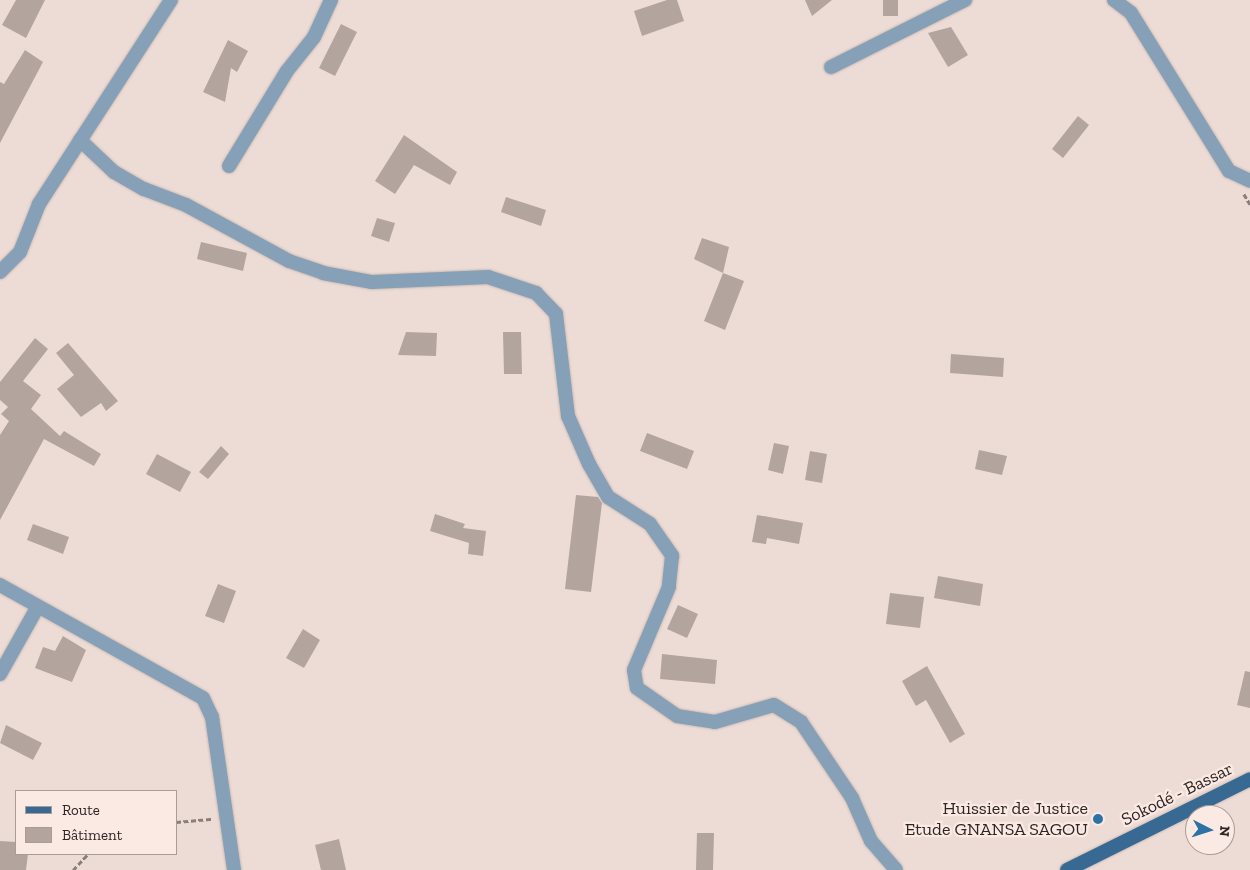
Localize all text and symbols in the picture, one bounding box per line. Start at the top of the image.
street label: Sokodé - Bassar [1118,758,1236,830]
legend [15,790,178,855]
place label: Huissier de Justice Etude GNANSA SAGOU [904,798,1088,841]
text: Route [62,801,100,819]
north arrow [1185,805,1235,855]
marker: Huissier de Justice Etude GNANSA SAGOU [1092,813,1104,825]
text: N [1216,825,1233,837]
text: Bâtiment [62,826,122,844]

